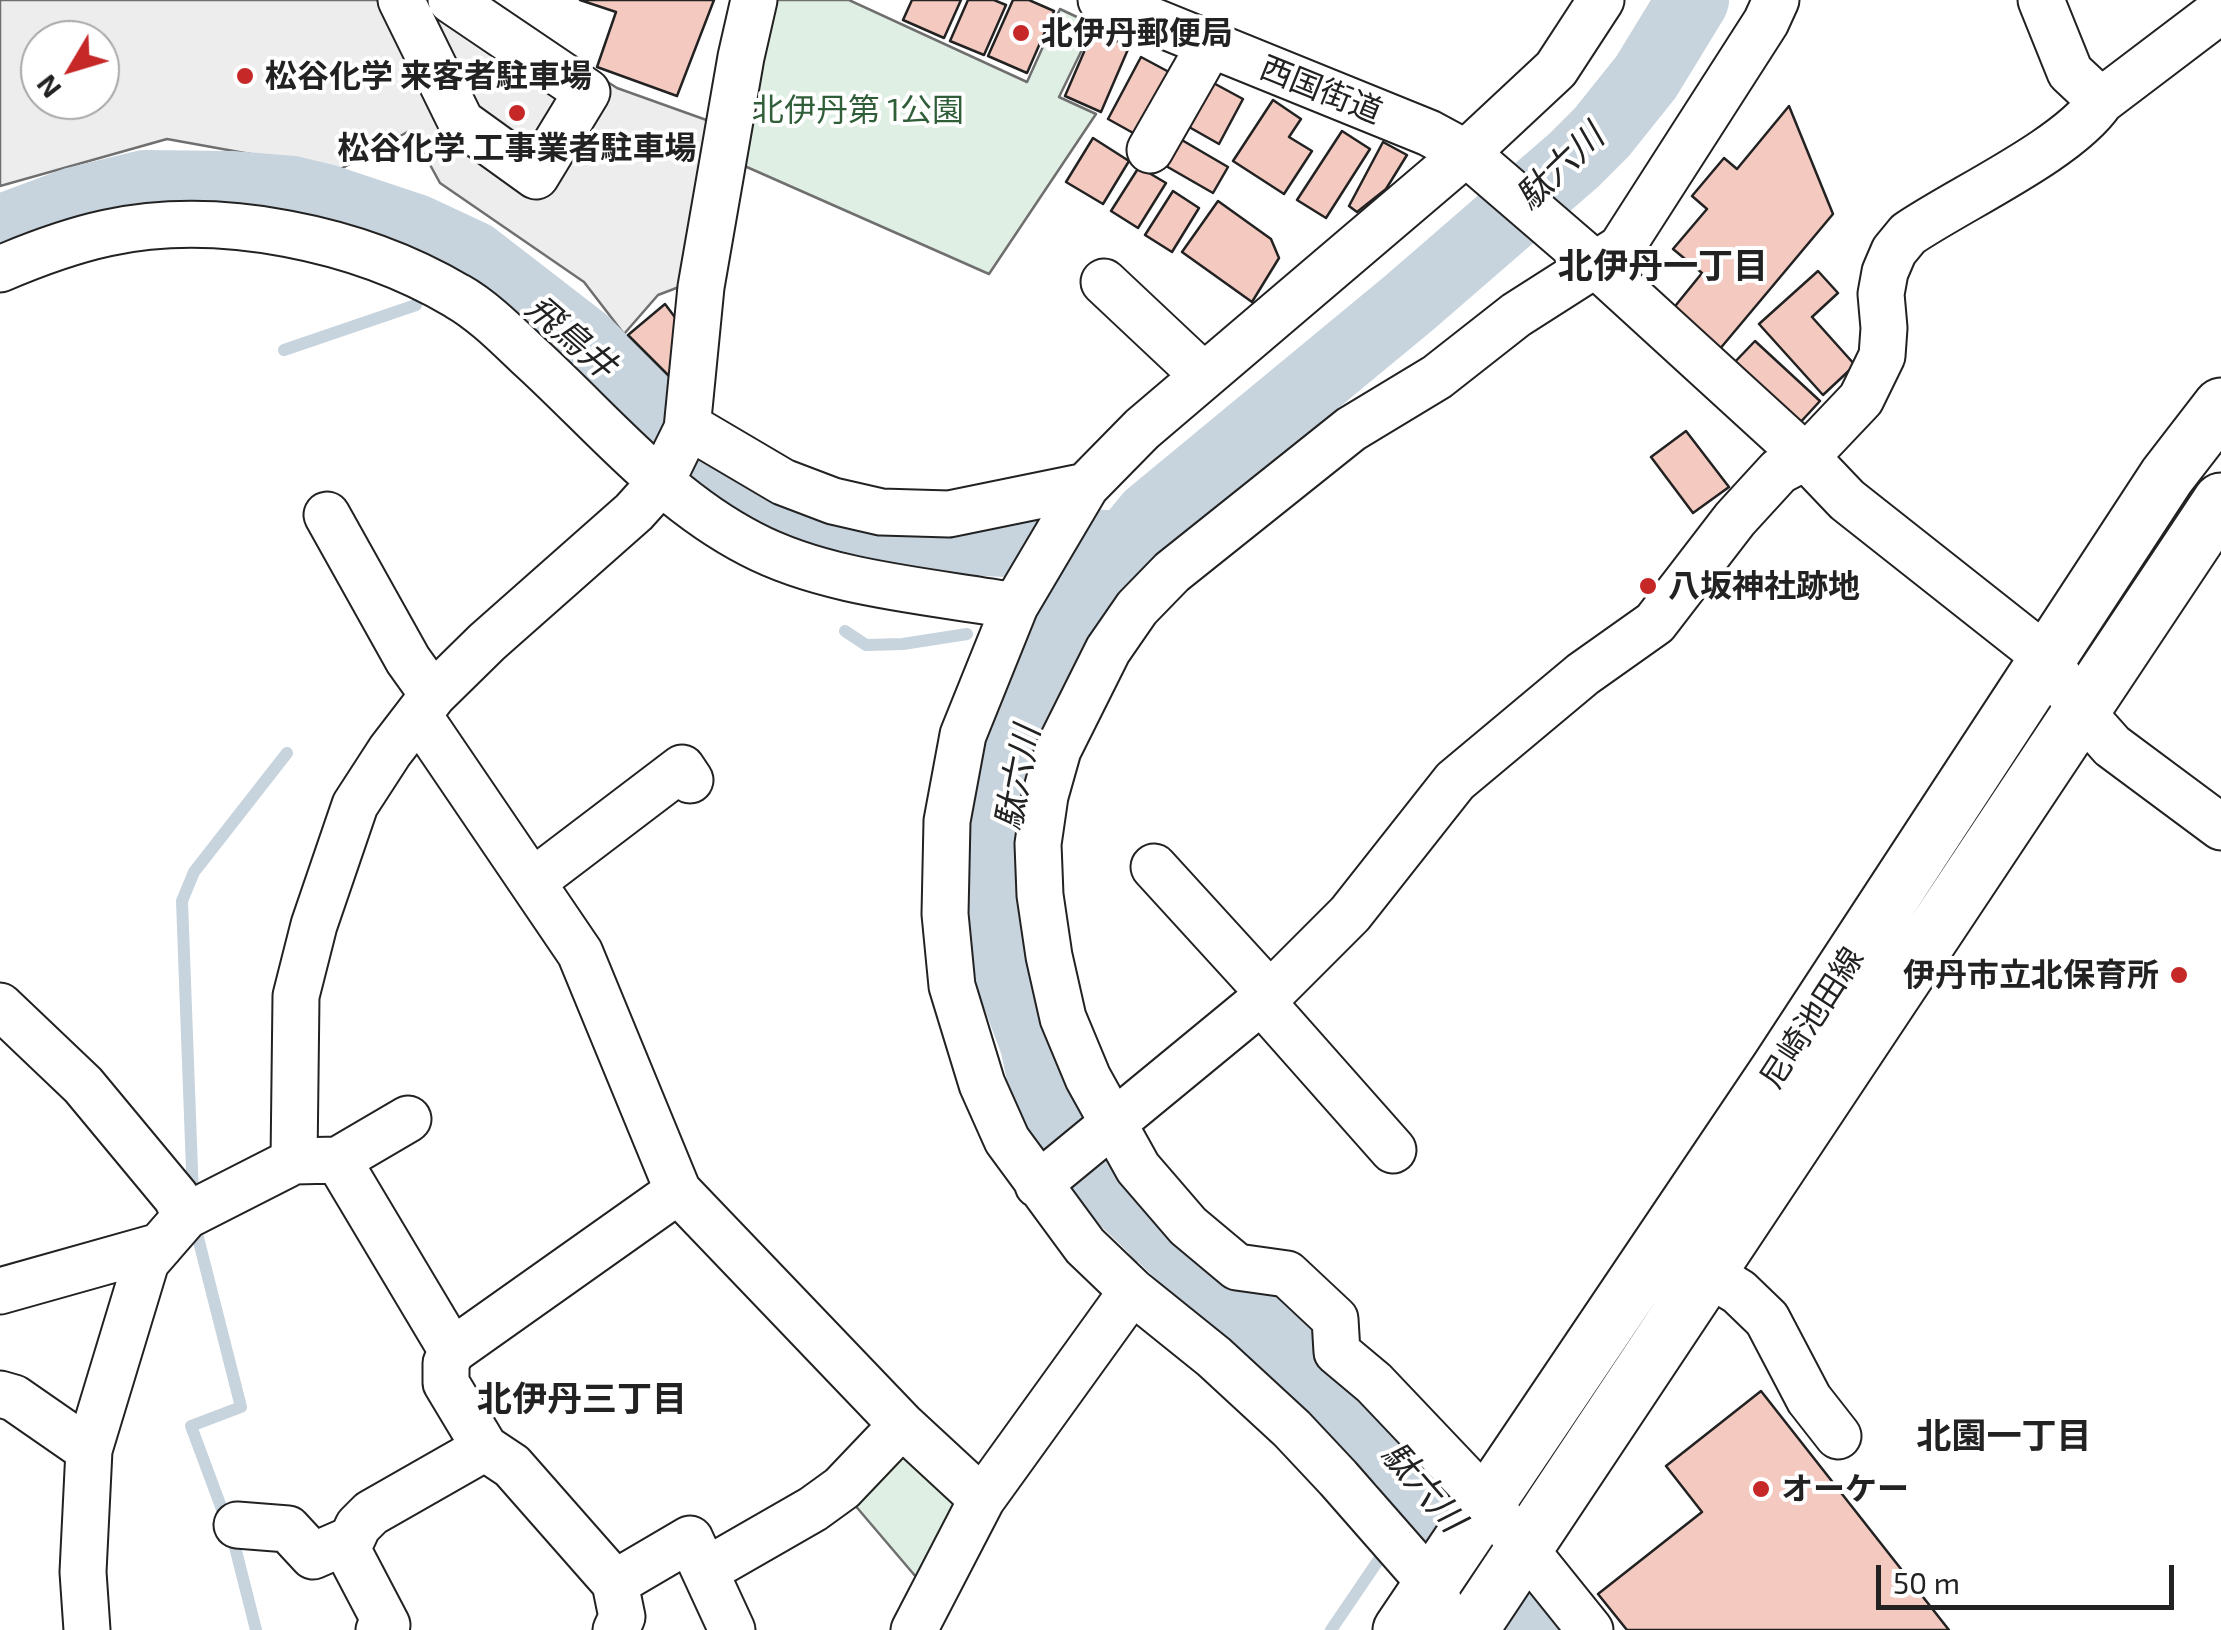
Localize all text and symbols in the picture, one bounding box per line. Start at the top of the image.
place label: 北伊丹郵便局 [1041,14,1233,52]
north arrow [20,20,120,120]
marker: 北伊丹郵便局 [1010,22,1032,44]
street label: 西国街道 [1254,48,1388,132]
place label: 松谷化学 来客者駐車場 [265,57,592,95]
marker: 松谷化学 来客者駐車場 [234,65,256,87]
text: N [28,69,68,106]
park label: 北伊丹第 1公園 [752,91,964,129]
marker: 松谷化学 工事業者駐車場 [506,102,528,124]
water label: 駄六川 [1508,115,1612,219]
place label: 松谷化学 工事業者駐車場 [338,129,696,167]
district label: 北伊丹一丁目 [1558,245,1768,287]
water label: 飛鳥井 [518,287,624,387]
place label: 八坂神社跡地 [1668,567,1860,605]
marker: 八坂神社跡地 [1637,575,1659,597]
water label: 駄六川 [987,722,1049,834]
street label: 尼崎池田線 [1752,940,1872,1096]
place label: 伊丹市立北保育所 [1903,956,2159,994]
marker: 伊丹市立北保育所 [2168,964,2190,986]
district label: 北伊丹三丁目 [477,1378,687,1420]
district label: 北園一丁目 [1917,1415,2091,1457]
water label: 駄六川 [1373,1434,1473,1540]
place label: オーケー [1781,1470,1909,1508]
marker: オーケー [1750,1478,1772,1500]
scale bar [1881,1545,2178,1607]
text: 50 m [1893,1564,1960,1600]

